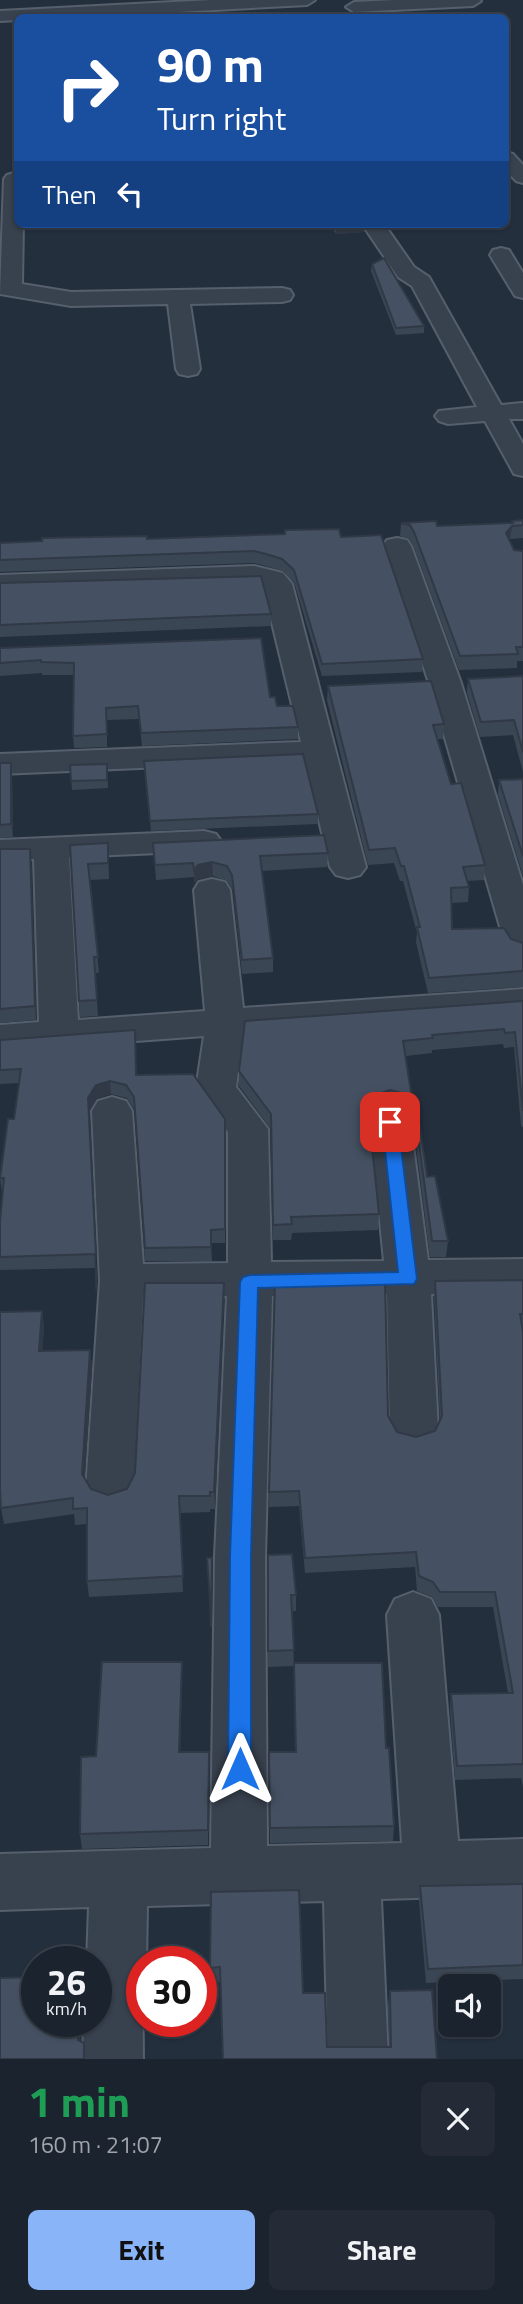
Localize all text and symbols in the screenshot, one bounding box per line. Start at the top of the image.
text: 90 m [157,26,264,101]
icon: right [42,42,133,133]
text: Turn right [157,94,286,142]
text: Then [42,175,97,214]
icon: left [111,175,149,213]
pin [360,1092,420,1152]
icon: arrive [371,1103,409,1141]
position arrow [203,1732,277,1806]
speed limit sign: 30 [126,1946,217,2037]
text: 26 [47,1955,86,2009]
map controls [438,1974,501,2037]
button: sound [438,1974,501,2037]
text: km/h [46,1995,87,2022]
text: 1 min [28,2069,130,2133]
button: close [421,2082,495,2156]
text: 160 m · 21:07 [28,2127,163,2162]
button: Exit [28,2210,255,2290]
button: Share [269,2210,495,2290]

